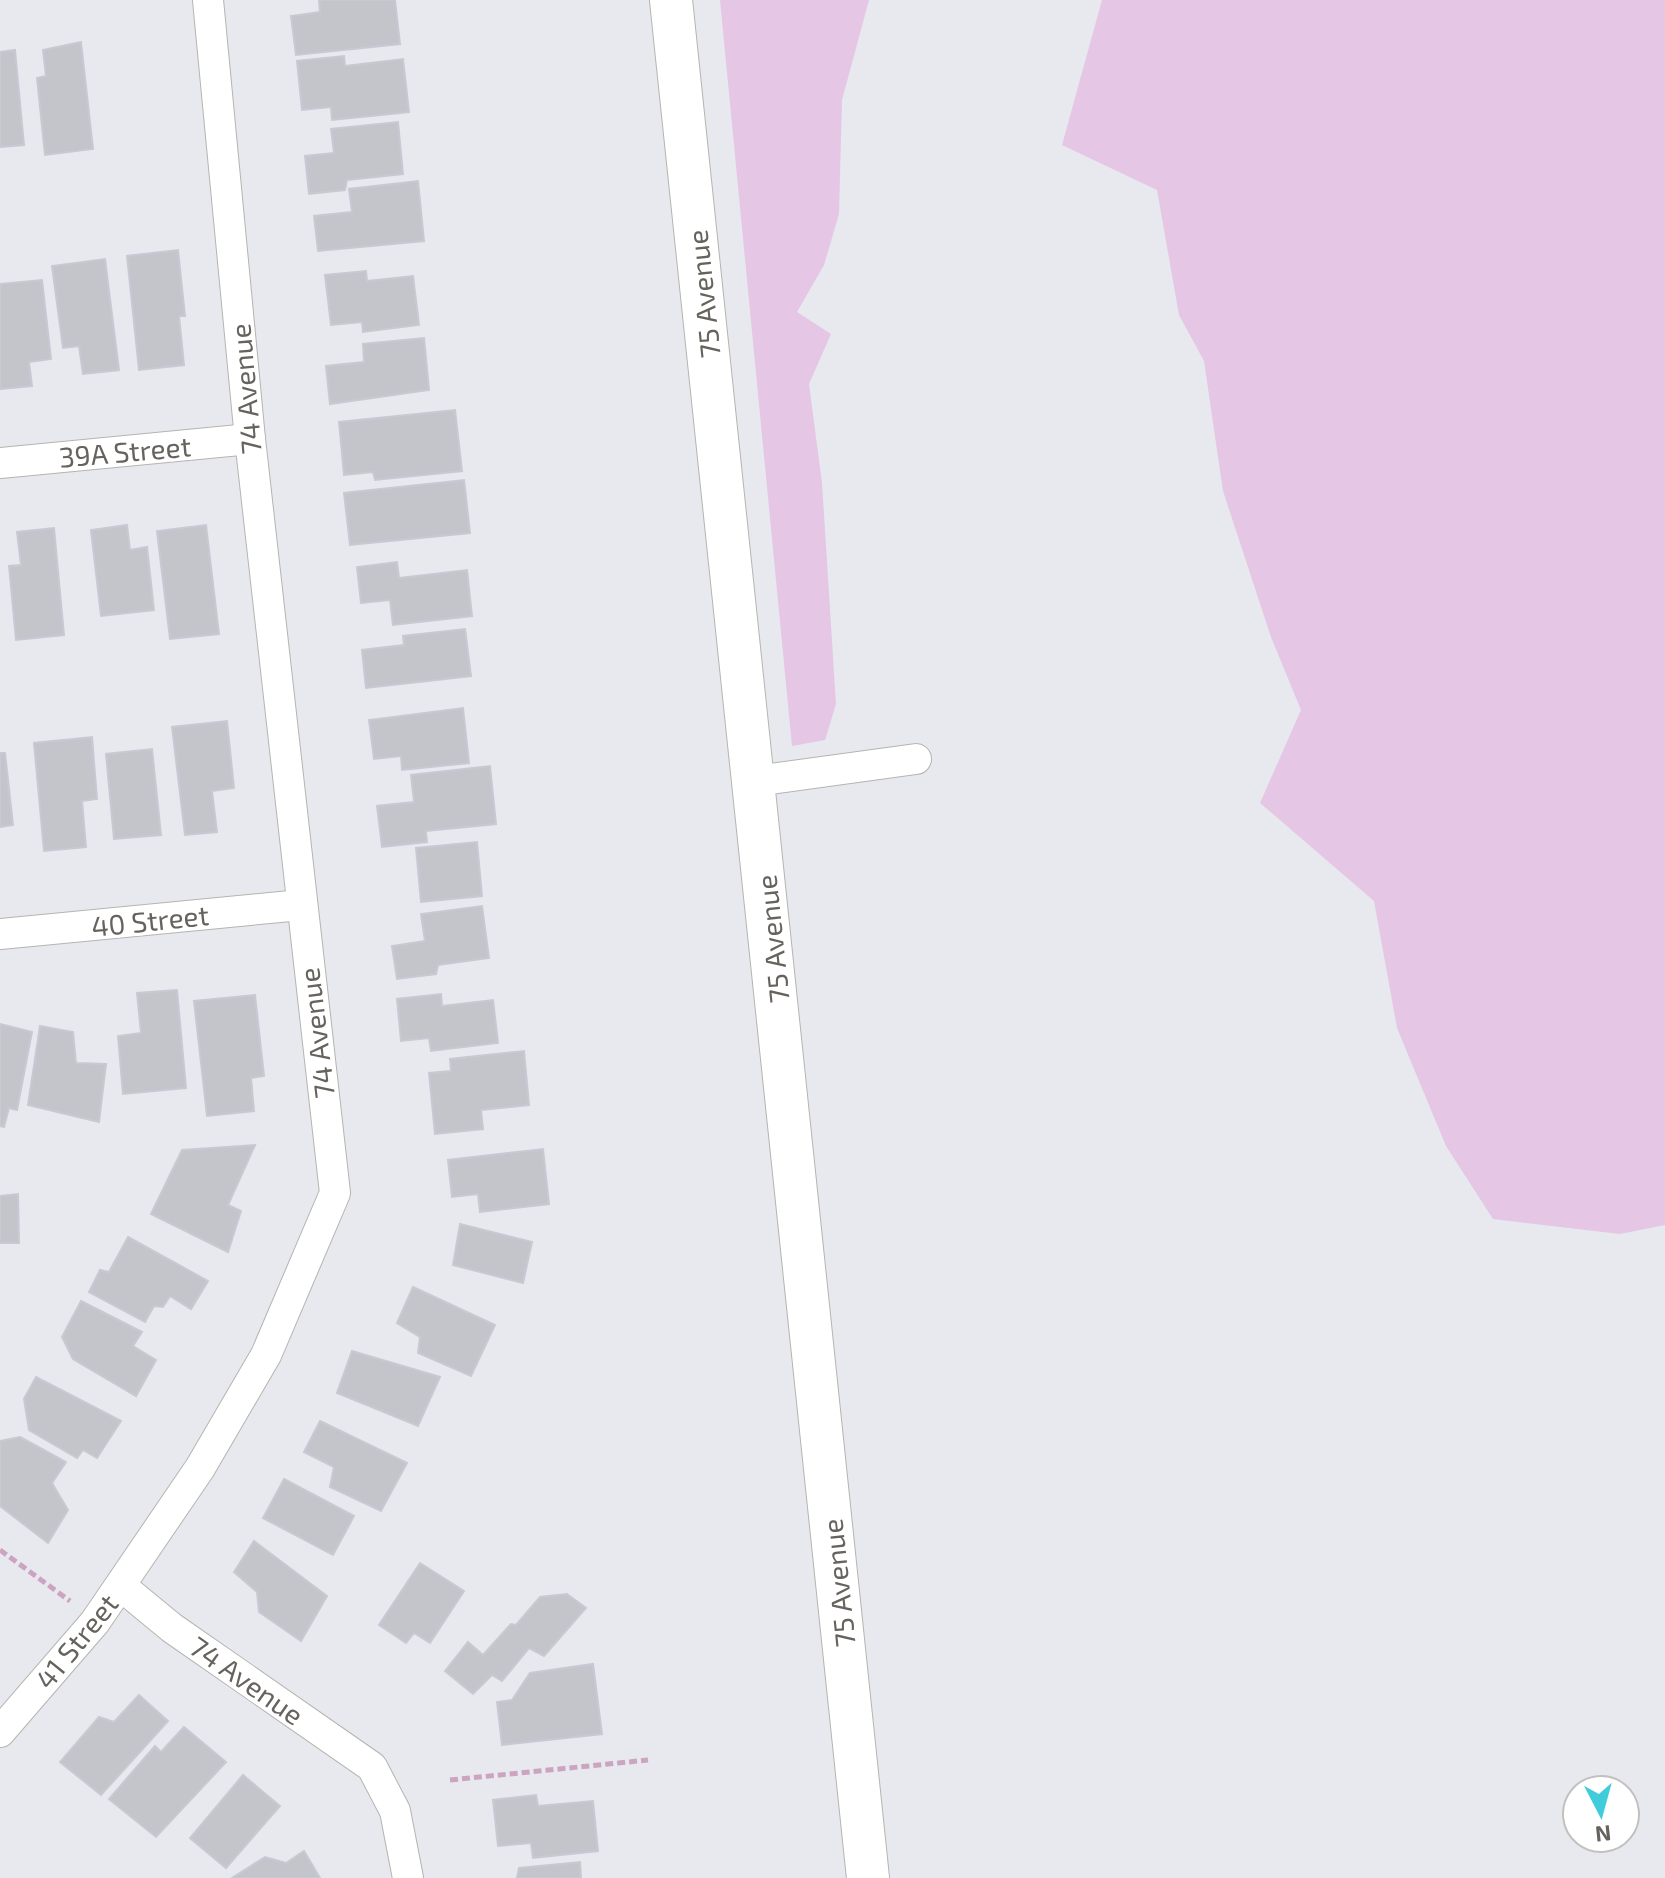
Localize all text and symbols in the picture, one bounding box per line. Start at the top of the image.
street label: 75 Avenue [679,228,727,360]
street label: 74 Avenue [222,322,268,456]
street label: 39A Street [58,428,192,474]
street label: 75 Avenue [748,873,796,1005]
street label: 40 Street [89,897,211,943]
street label: 74 Avenue [291,966,341,1100]
street label: 75 Avenue [814,1517,862,1649]
street label: 41 Street [27,1587,125,1695]
street label: 74 Avenue [184,1629,310,1731]
north arrow [1561,1774,1641,1854]
text: N [1594,1821,1612,1849]

